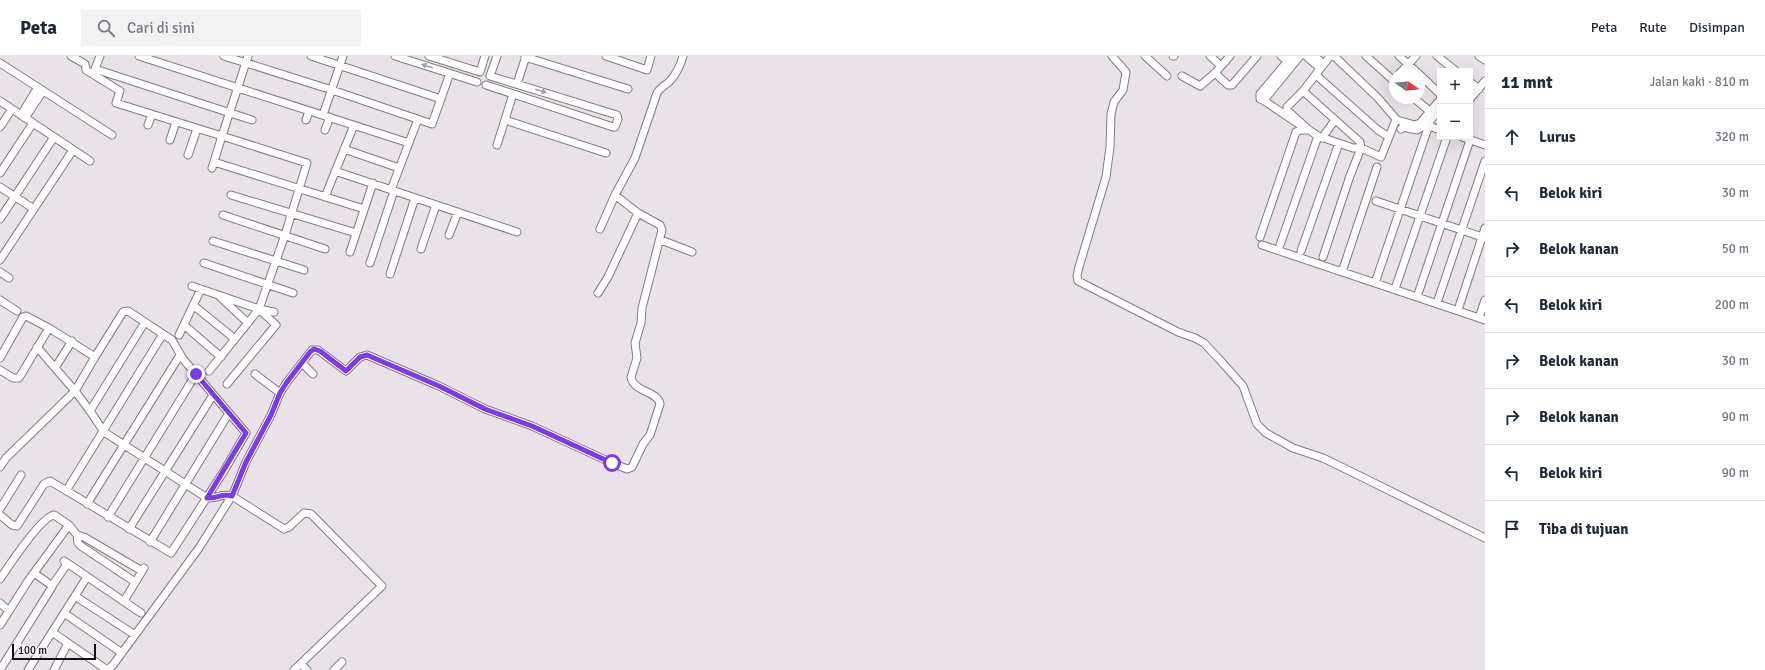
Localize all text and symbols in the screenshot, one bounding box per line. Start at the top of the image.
search box [81,10,361,46]
text: Peta [20,16,57,40]
icon: search [95,17,117,39]
text: Cari di sini [127,19,195,37]
text: Peta [1591,19,1617,36]
text: Rute [1639,19,1667,36]
text: Disimpan [1689,19,1745,36]
one-way arrow [420,63,432,69]
north arrow [1389,68,1425,104]
map controls [1437,68,1473,140]
button: + [1437,68,1473,104]
text: 11 mnt [1501,72,1553,93]
text: Jalan kaki · 810 m [1650,74,1749,90]
one-way arrow [535,88,547,94]
button: − [1437,104,1473,140]
icon: ahead [1501,126,1523,148]
text: Lurus [1539,128,1576,146]
text: 320 m [1715,129,1749,145]
icon: left [1501,182,1523,204]
text: Belok kiri [1539,184,1602,202]
text: 30 m [1722,185,1749,201]
icon: right [1501,238,1523,260]
text: Belok kanan [1539,240,1619,258]
text: 50 m [1722,241,1749,257]
icon: left [1501,294,1523,316]
text: Belok kiri [1539,296,1602,314]
text: 200 m [1715,297,1749,313]
icon: right [1501,350,1523,372]
text: Belok kanan [1539,352,1619,370]
text: 30 m [1722,353,1749,369]
route end [187,365,205,383]
icon: right [1501,406,1523,428]
text: Belok kanan [1539,408,1619,426]
text: 90 m [1722,409,1749,425]
route start [603,454,621,472]
icon: left [1501,462,1523,484]
text: Belok kiri [1539,464,1602,482]
text: 90 m [1722,465,1749,481]
icon: arrive [1501,518,1523,540]
text: Tiba di tujuan [1539,520,1629,538]
scale bar [12,642,96,661]
text: 100 m [18,644,47,657]

